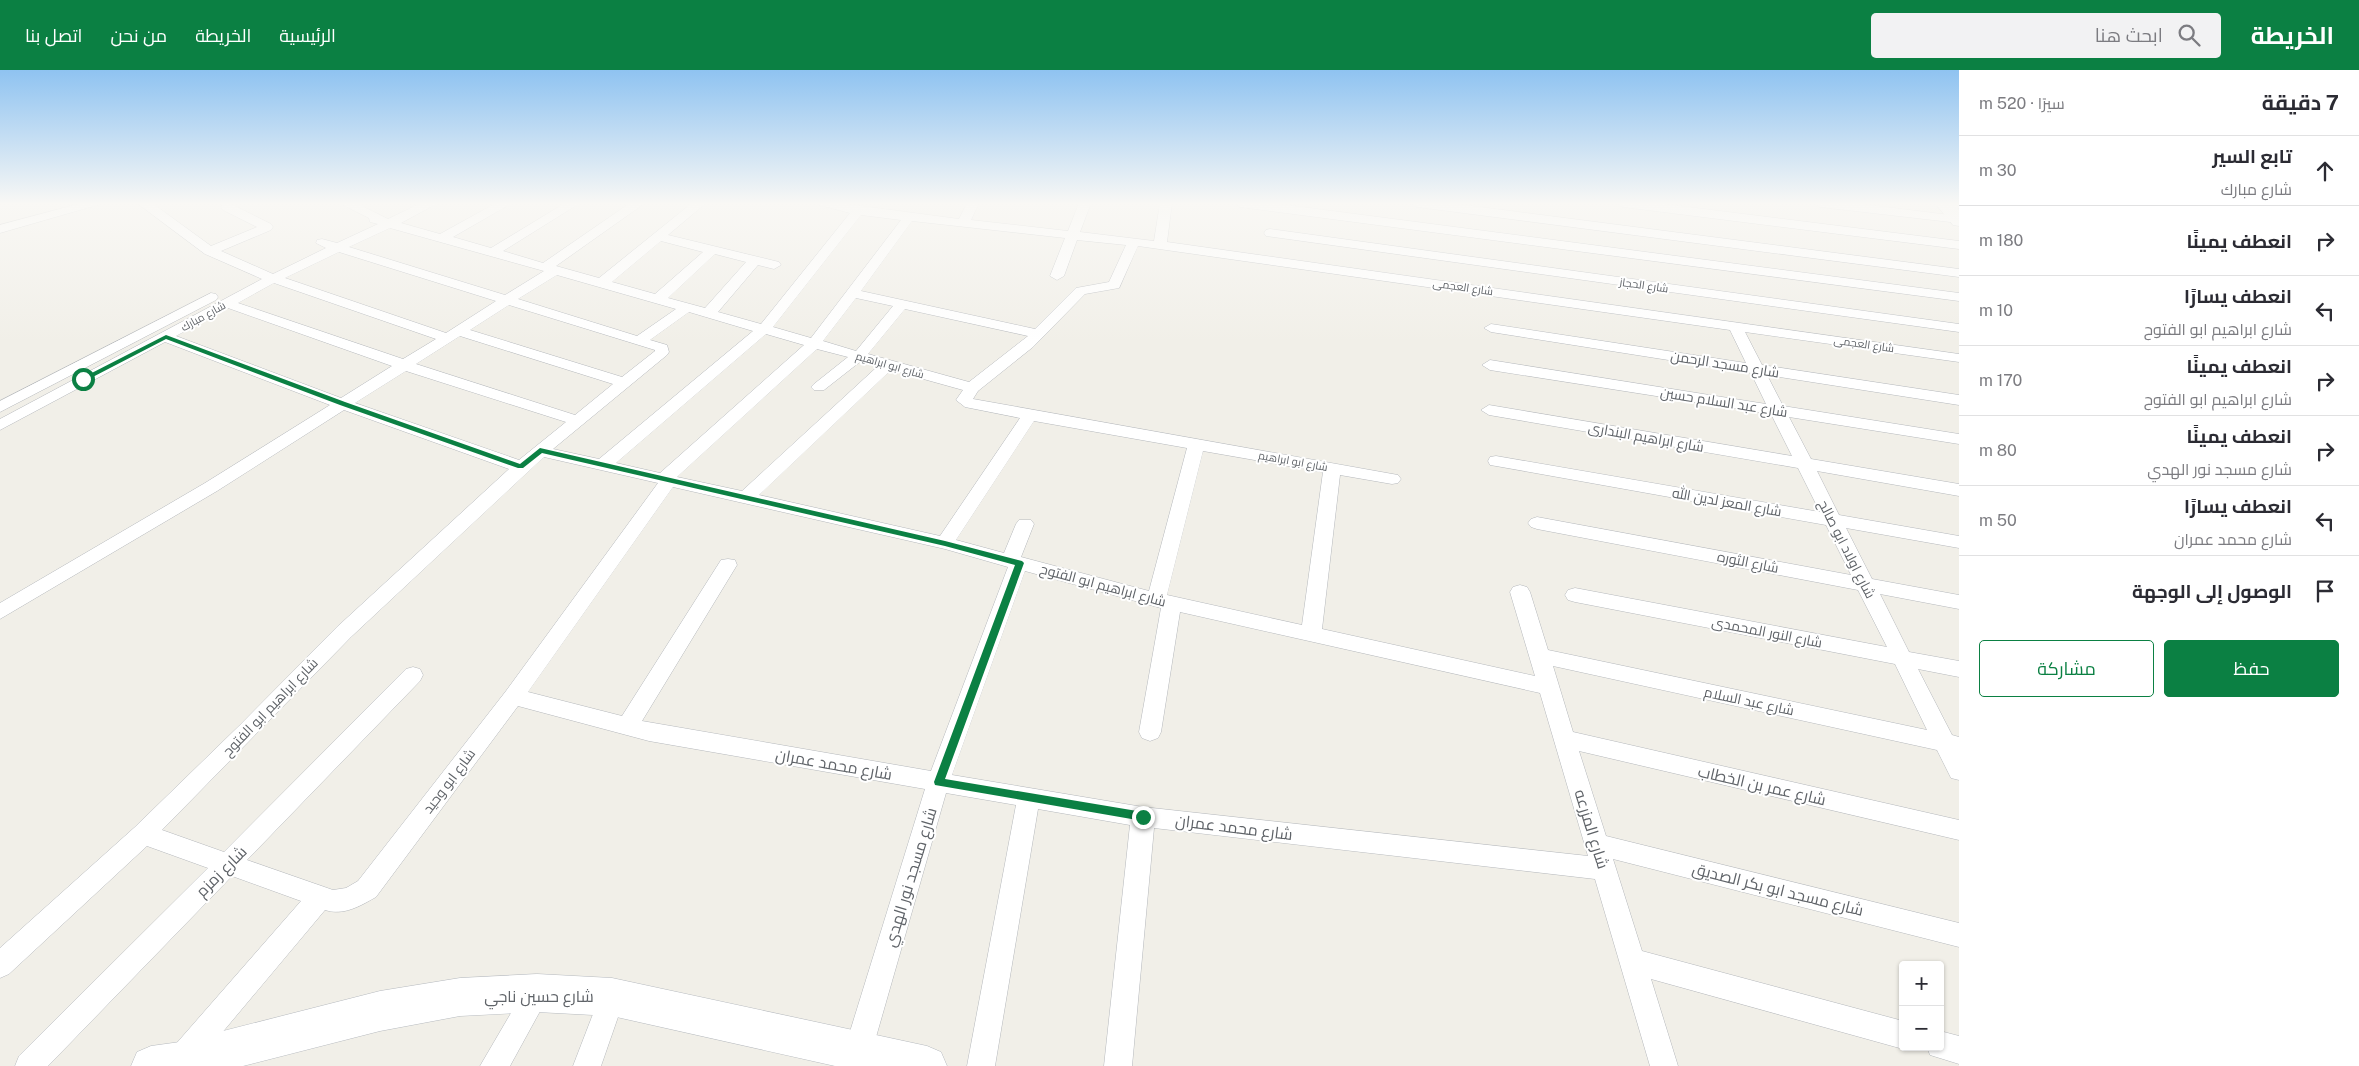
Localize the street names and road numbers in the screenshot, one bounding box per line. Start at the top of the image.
street label: شارع الحجاز [1617,275,1669,296]
street label: شارع العجمى [1432,277,1494,299]
street label: شارع مبارك [179,299,228,335]
street label: شارع العجمى [1833,334,1895,356]
street label: شارع مسجد الرحمن [1669,348,1780,381]
street label: شارع ابو ابراهيم [854,350,925,382]
street label: شارع عبد السلام حسين [1659,384,1789,422]
street label: شارع ابراهيم البندارى [1587,419,1705,457]
street label: شارع ابو ابراهيم [1257,449,1329,475]
street label: شارع المعز لدين الله [1671,484,1783,520]
street label: شارع اولاد ابو صالح [1814,497,1879,601]
street label: شارع الثوره [1716,548,1780,577]
street label: شارع ابراهيم ابو الفتوح [1038,560,1168,611]
street label: شارع النور المحمدى [1710,613,1824,652]
street label: شارع ابراهيم ابو الفتوح [219,655,322,761]
street label: شارع عبد السلام [1702,684,1795,720]
street label: شارع محمد عمران [774,745,894,786]
street label: شارع ابو وحيد [420,746,479,817]
street label: شارع عمر بن الخطاب [1696,762,1828,811]
street label: شارع المزرعه [1569,787,1613,872]
street label: شارع مسجد نور الهدي [880,805,945,950]
street label: شارع محمد عمران [1174,811,1294,846]
street label: شارع زمزم [192,842,252,902]
street label: شارع مسجد ابو بكر الصديق [1690,859,1865,922]
street label: شارع حسين ناجي [484,987,594,1010]

